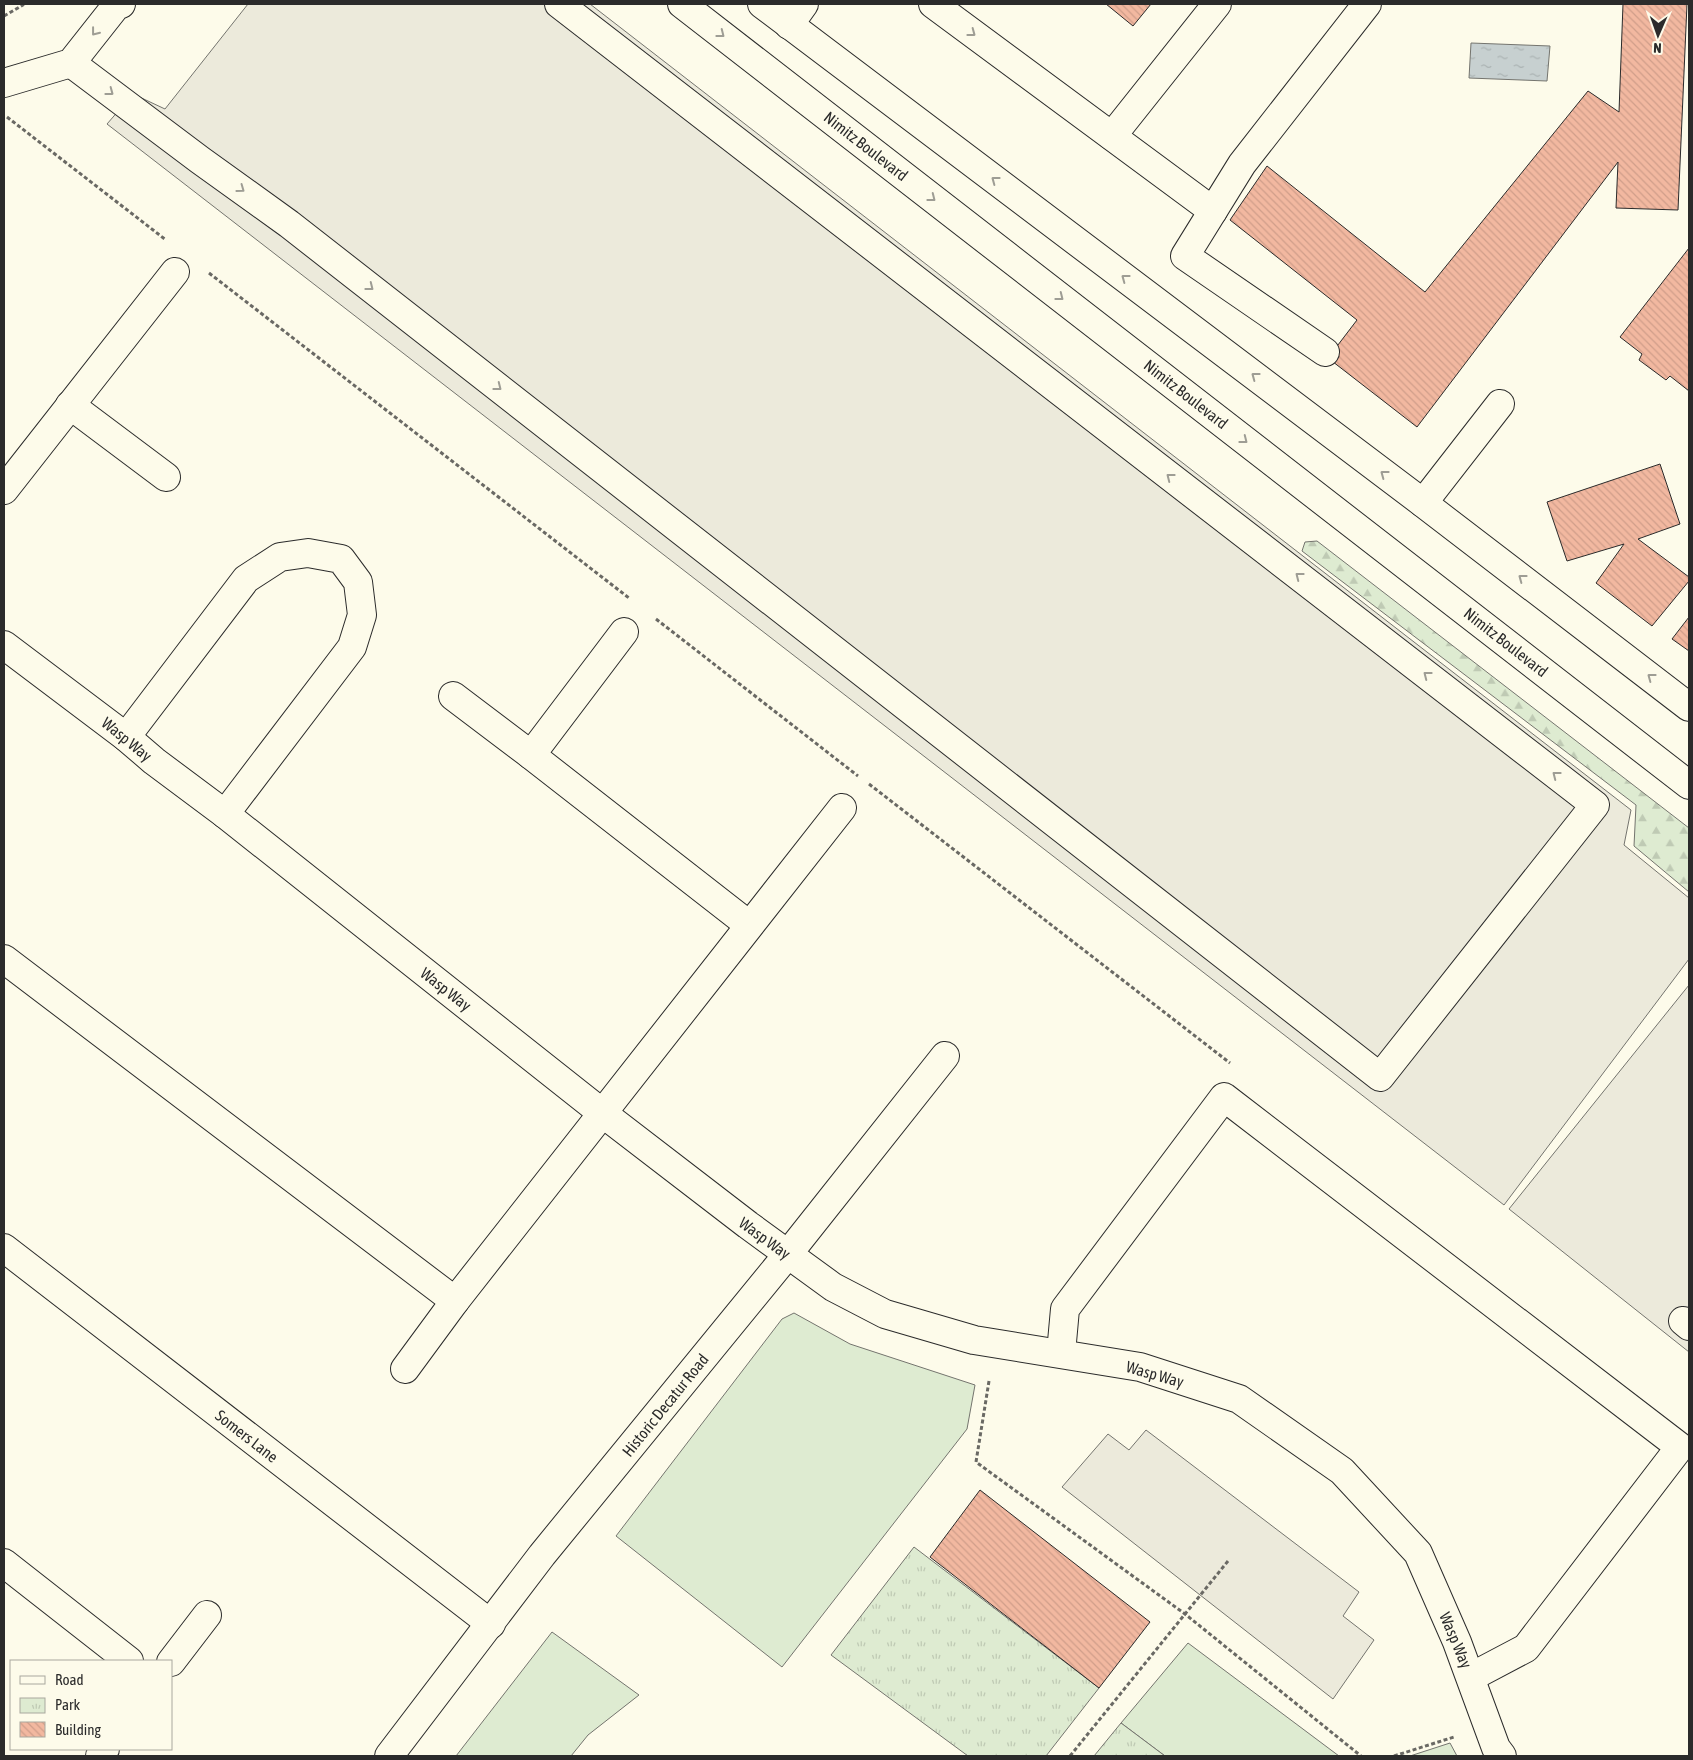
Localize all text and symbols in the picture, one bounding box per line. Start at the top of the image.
north arrow [1633,10,1683,60]
one-way arrow [92,27,101,36]
one-way arrow [966,27,976,36]
one-way arrow [715,28,724,36]
text: N [1653,40,1662,56]
one-way arrow [104,87,113,95]
street label: Nimitz Boulevard [821,108,911,184]
one-way arrow [992,178,1001,186]
one-way arrow [235,183,245,192]
one-way arrow [926,192,935,200]
one-way arrow [1121,275,1131,284]
one-way arrow [364,282,373,290]
one-way arrow [1055,292,1064,301]
street label: Nimitz Boulevard [1141,356,1231,432]
one-way arrow [1251,373,1261,382]
one-way arrow [492,382,501,390]
one-way arrow [1238,434,1247,442]
one-way arrow [1380,471,1390,480]
one-way arrow [1167,474,1176,482]
one-way arrow [1296,573,1305,581]
one-way arrow [1518,575,1527,584]
street label: Nimitz Boulevard [1461,604,1551,680]
one-way arrow [1424,672,1433,681]
one-way arrow [1647,674,1656,683]
street label: Wasp Way [98,713,156,766]
one-way arrow [1553,772,1562,780]
street label: Wasp Way [417,964,475,1015]
street label: Wasp Way [735,1213,795,1264]
street label: Historic Decatur Road [618,1350,712,1460]
street label: Wasp Way [1124,1357,1186,1392]
street label: Somers Lane [212,1406,282,1466]
street label: Wasp Way [1435,1609,1476,1671]
legend [10,1660,172,1750]
text: Road [55,1671,84,1688]
text: Park [55,1696,80,1713]
text: Building [55,1721,101,1738]

